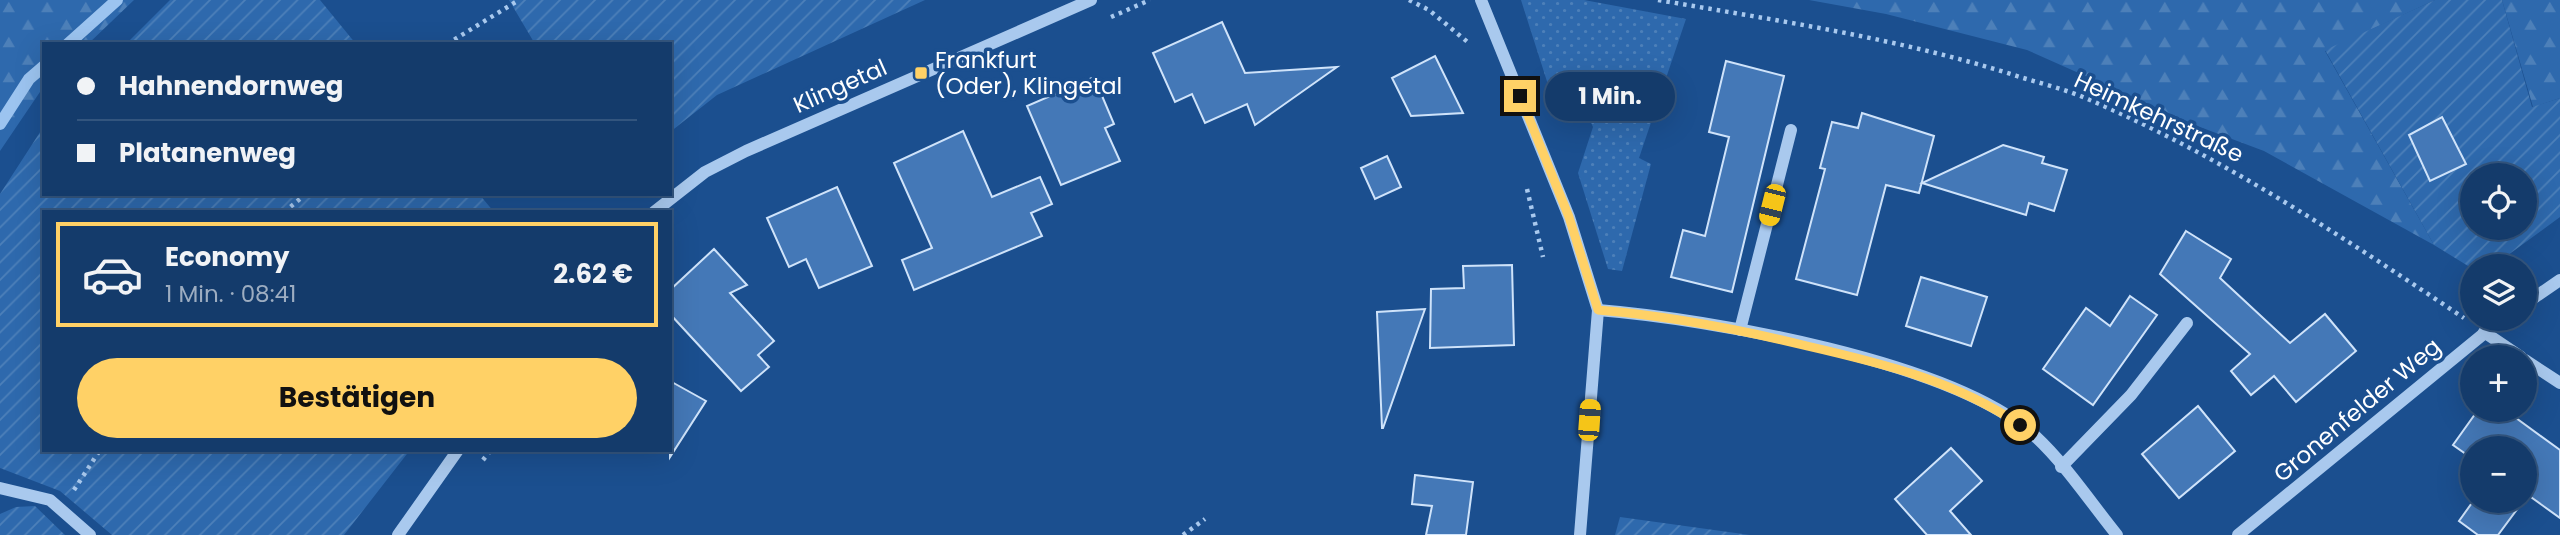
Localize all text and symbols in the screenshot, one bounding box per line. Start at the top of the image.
place label: Frankfurt (Oder), Klingetal [935,44,1122,102]
street label: Klingetal [788,51,892,121]
street label: Heimkehrstraße [2069,64,2249,170]
marker: Frankfurt (Oder), Klingetal [913,65,929,81]
text: Hahnendornweg [119,68,343,104]
callout: 1 Min. [1544,72,1674,120]
route end [1504,80,1536,112]
text: 1 Min. [1578,80,1642,112]
text: Platanenweg [119,135,296,171]
map controls [2460,163,2537,513]
button: locate [2460,163,2537,240]
car [1757,182,1788,228]
text: Economy [165,239,289,275]
icon: car [81,243,144,306]
button: layers [2460,254,2537,331]
text: 2.62 € [553,256,633,292]
text: 1 Min. · 08:41 [165,278,296,310]
street label: Gronenfelder Weg [2267,331,2447,489]
button: + [2460,345,2537,422]
button: Bestätigen [77,358,637,438]
car [1578,398,1601,442]
route start [2004,409,2036,441]
button: − [2460,436,2537,513]

